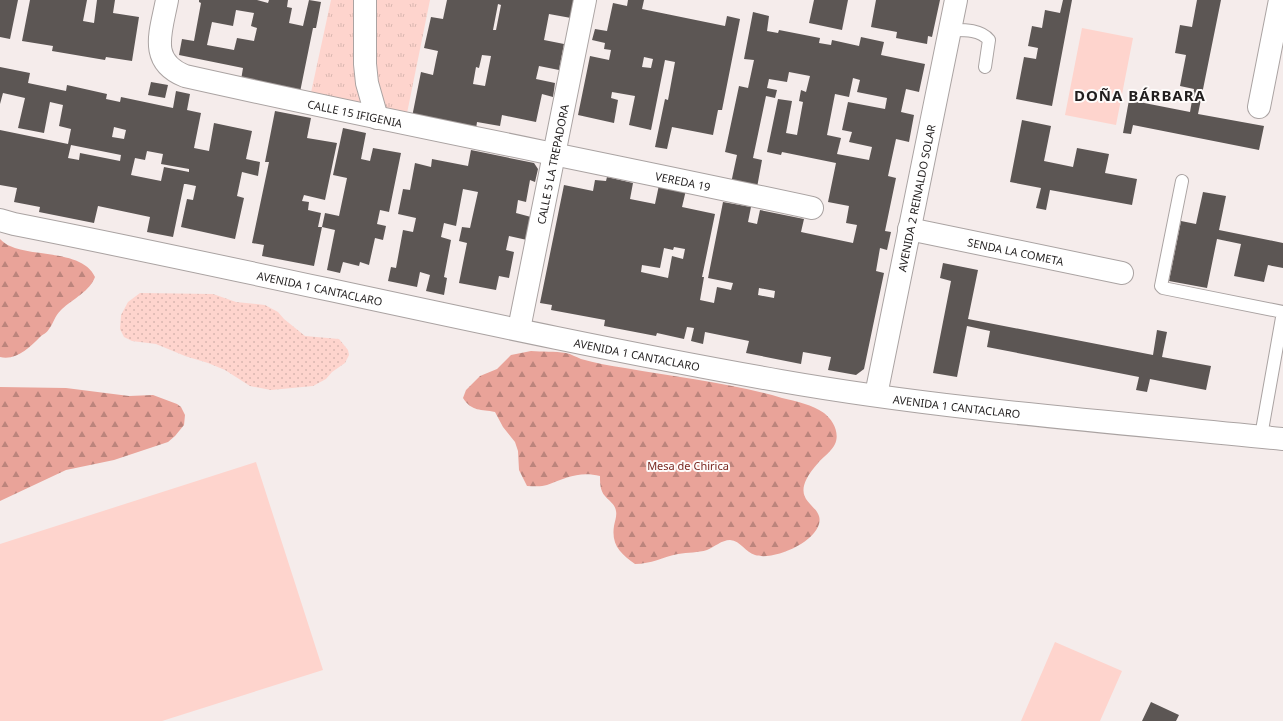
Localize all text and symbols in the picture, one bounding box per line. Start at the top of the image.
district label: DOÑA BÁRBARA [1074,85,1206,105]
street label: CALLE 15 IFIGENIA [306,96,405,130]
street label: CALLE 5 LA TREPADORA [533,102,572,226]
street label: AVENIDA 2 REINALDO SOLAR [894,123,938,273]
street label: VEREDA 19 [654,168,712,194]
street label: SENDA LA COMETA [966,234,1066,268]
street label: AVENIDA 1 CANTACLARO [256,267,384,309]
street label: AVENIDA 1 CANTACLARO [573,334,701,374]
street label: AVENIDA 1 CANTACLARO [892,391,1021,421]
park label: Mesa de Chirica [647,458,729,473]

